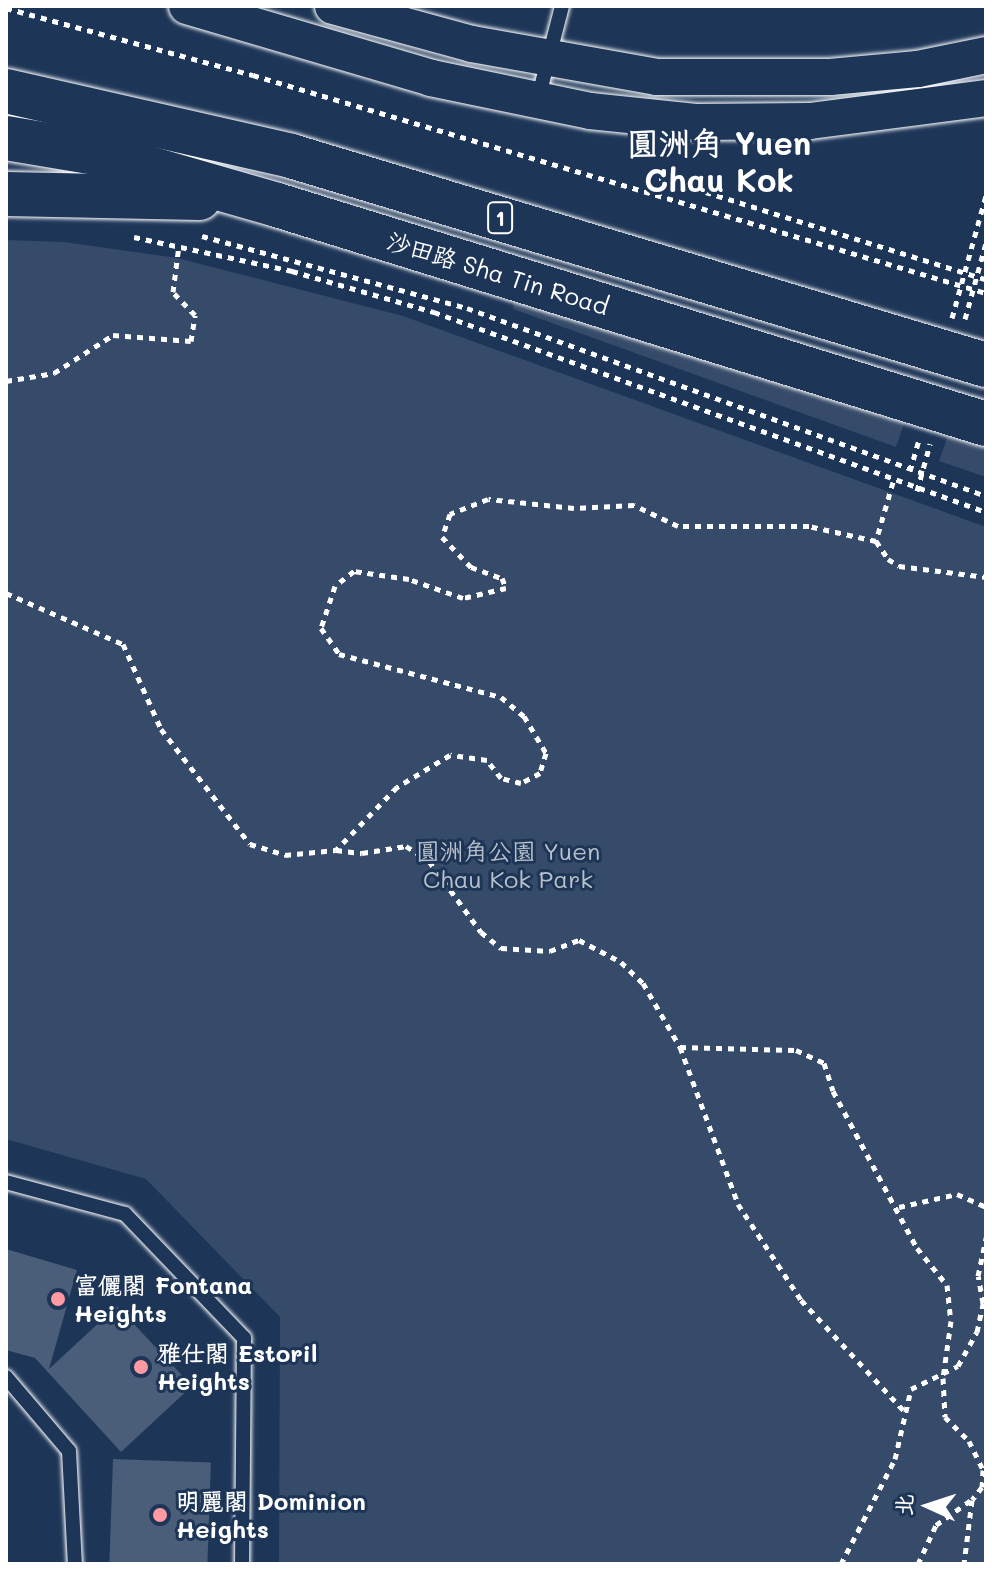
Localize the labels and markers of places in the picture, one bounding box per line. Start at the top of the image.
place label: 富儷閣 Fontana Heights [74,1271,252,1327]
marker: 富儷閣 Fontana Heights [49,1290,67,1308]
place label: 雅仕閣 Estoril Heights [157,1339,317,1395]
marker: 雅仕閣 Estoril Heights [132,1358,150,1376]
place label: 明麗閣 Dominion Heights [176,1487,366,1543]
marker: 明麗閣 Dominion Heights [151,1506,169,1524]

